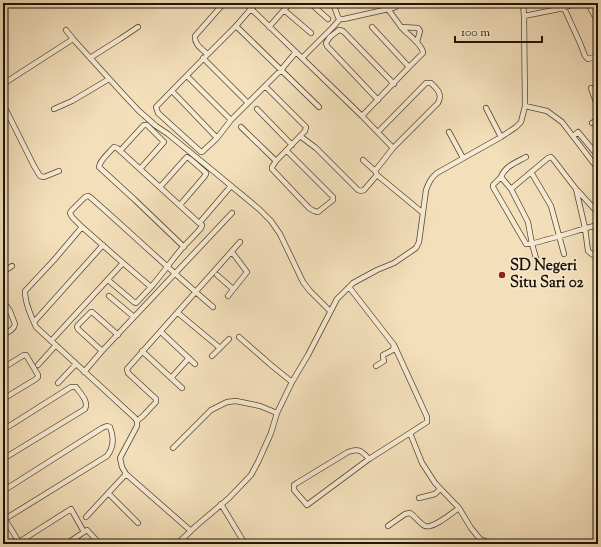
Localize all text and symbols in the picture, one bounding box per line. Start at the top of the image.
scale bar [455,18,542,44]
text: 100 m [461,24,490,42]
place label: SD Negeri Situ Sari 02 [510,256,585,294]
marker: SD Negeri Situ Sari 02 [497,270,507,280]

